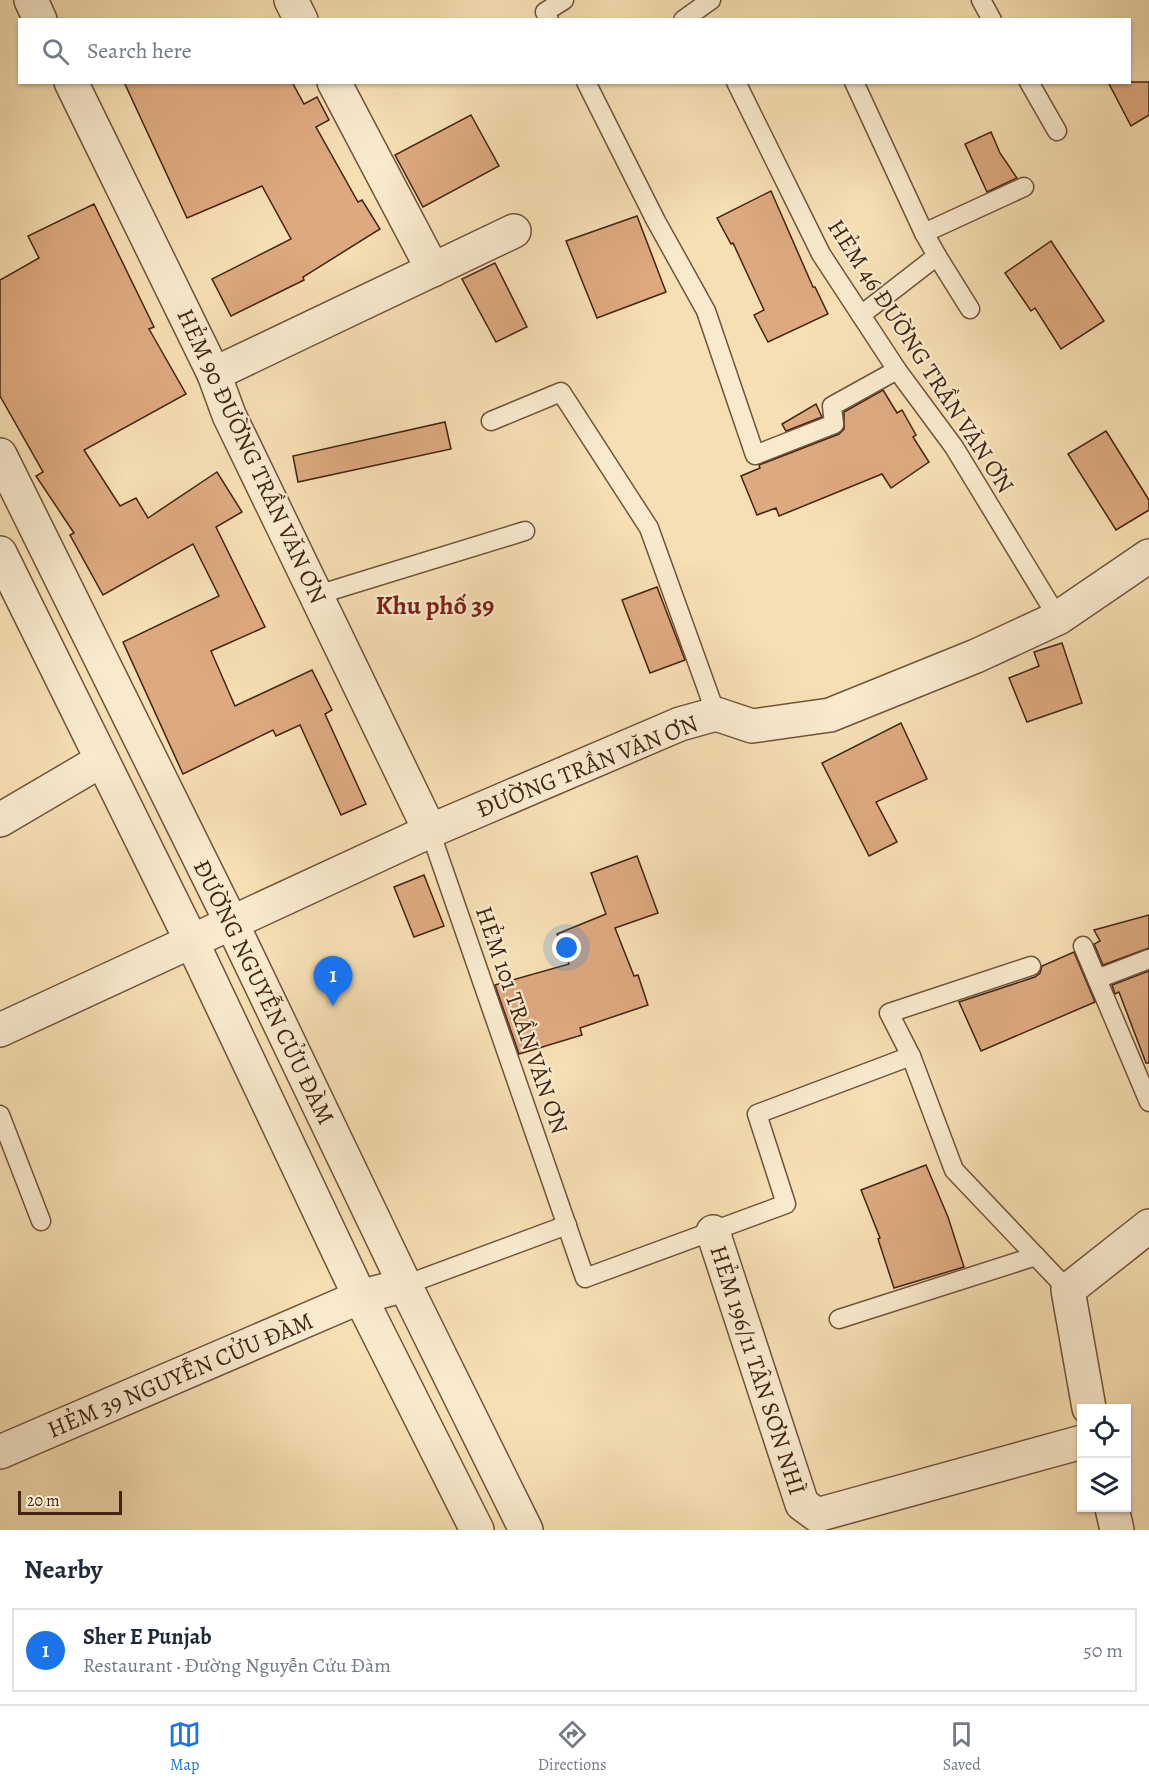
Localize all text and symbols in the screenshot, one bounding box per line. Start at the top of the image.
search box [18,18,1131,84]
icon: search [39,35,72,68]
text: Search here [87,36,192,66]
street label: HẺM 46 ĐƯỜNG TRẦN VĂN ƠN [820,213,1022,499]
street label: HẺM 90 ĐƯỜNG TRẦN VĂN ƠN [169,303,335,609]
district label: Khu phố 39 [376,588,494,623]
street label: ĐƯỜNG TRẦN VĂN ƠN [472,707,702,825]
street label: ĐƯỜNG NGUYỄN CỬU ĐÀM [186,854,342,1130]
street label: HẺM 101 TRẦN VĂN ƠN [468,902,576,1138]
your location [552,933,581,962]
pin: 1 [314,956,352,1006]
street label: HẺM 196/11 TÂN SƠN NHÌ [702,1241,814,1499]
street label: HẺM 39 NGUYỄN CỬU ĐÀM [42,1304,318,1446]
map controls [1077,1404,1131,1512]
button: locate [1077,1404,1131,1458]
button: layers [1077,1458,1131,1512]
scale bar [18,1488,122,1516]
text: 20 m [27,1490,60,1512]
text: Nearby [24,1552,103,1587]
text: Sher E Punjab [83,1622,212,1652]
text: 1 [42,1637,49,1664]
text: 50 m [1083,1637,1123,1664]
text: Restaurant · Đường Nguyễn Cửu Đàm [83,1652,391,1679]
tab: Map [168,1718,201,1776]
tab: Directions [538,1718,606,1776]
tab: Saved [943,1718,981,1776]

